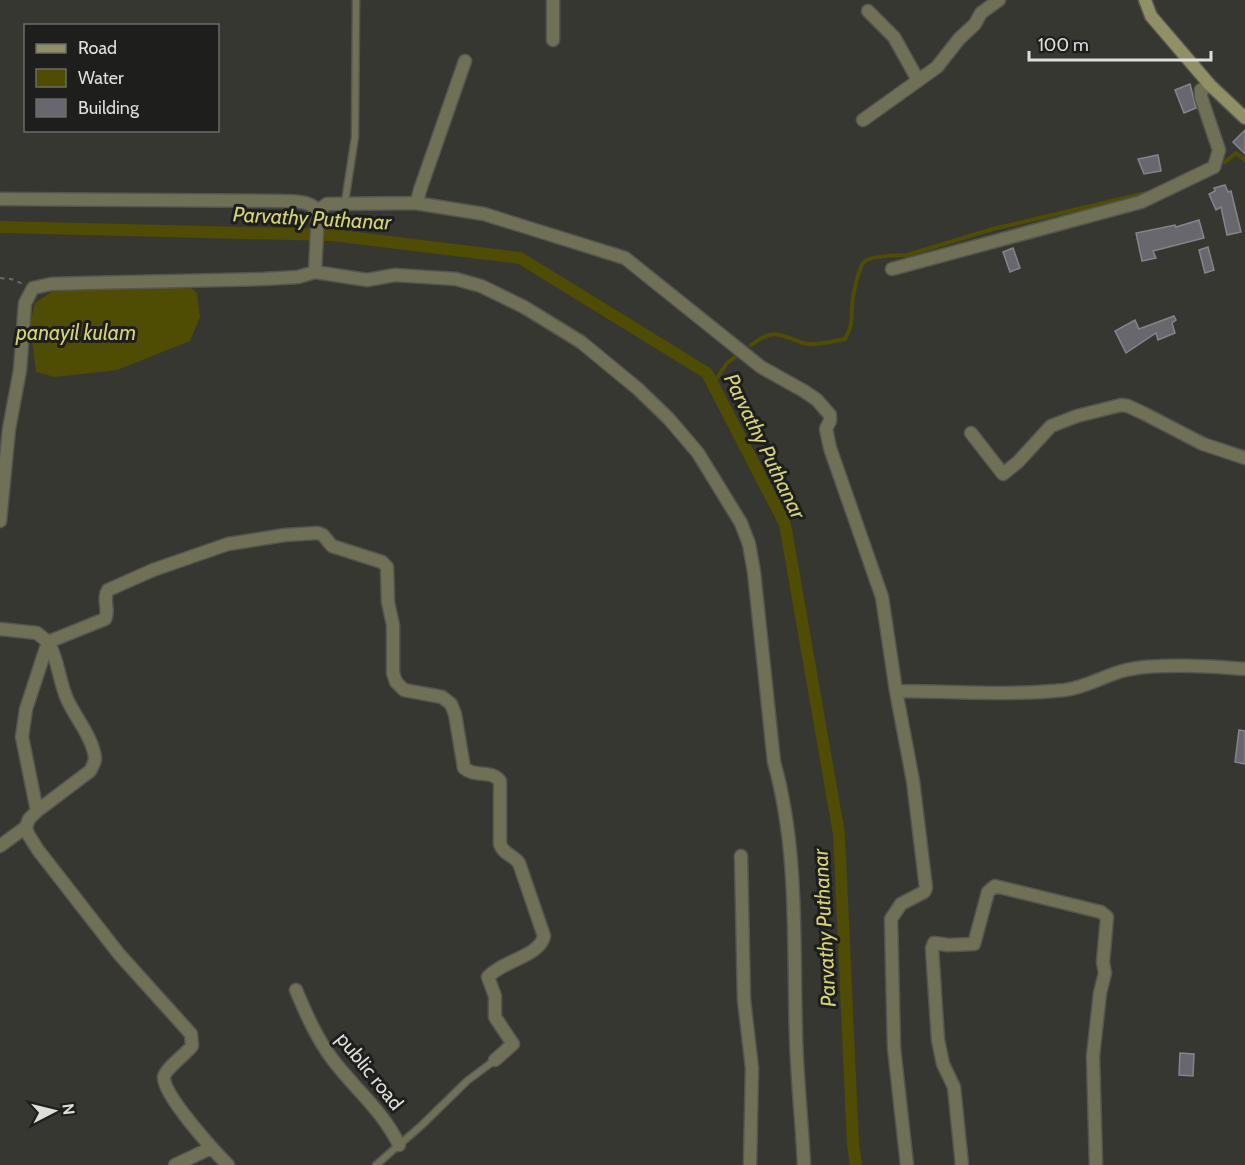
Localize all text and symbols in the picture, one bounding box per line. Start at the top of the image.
legend [24,24,219,132]
scale bar [1029,24,1210,62]
text: 100 m [1038,34,1089,56]
text: Road [78,37,117,59]
text: Water [78,67,124,89]
text: Building [78,97,140,119]
water label: Parvathy Puthanar [232,201,393,235]
water label: panayil kulam [15,320,136,345]
water label: Parvathy Puthanar [719,369,812,524]
water label: Parvathy Puthanar [807,847,841,1008]
street label: public road [331,1027,409,1115]
north arrow [24,1081,84,1141]
text: N [58,1102,79,1116]

